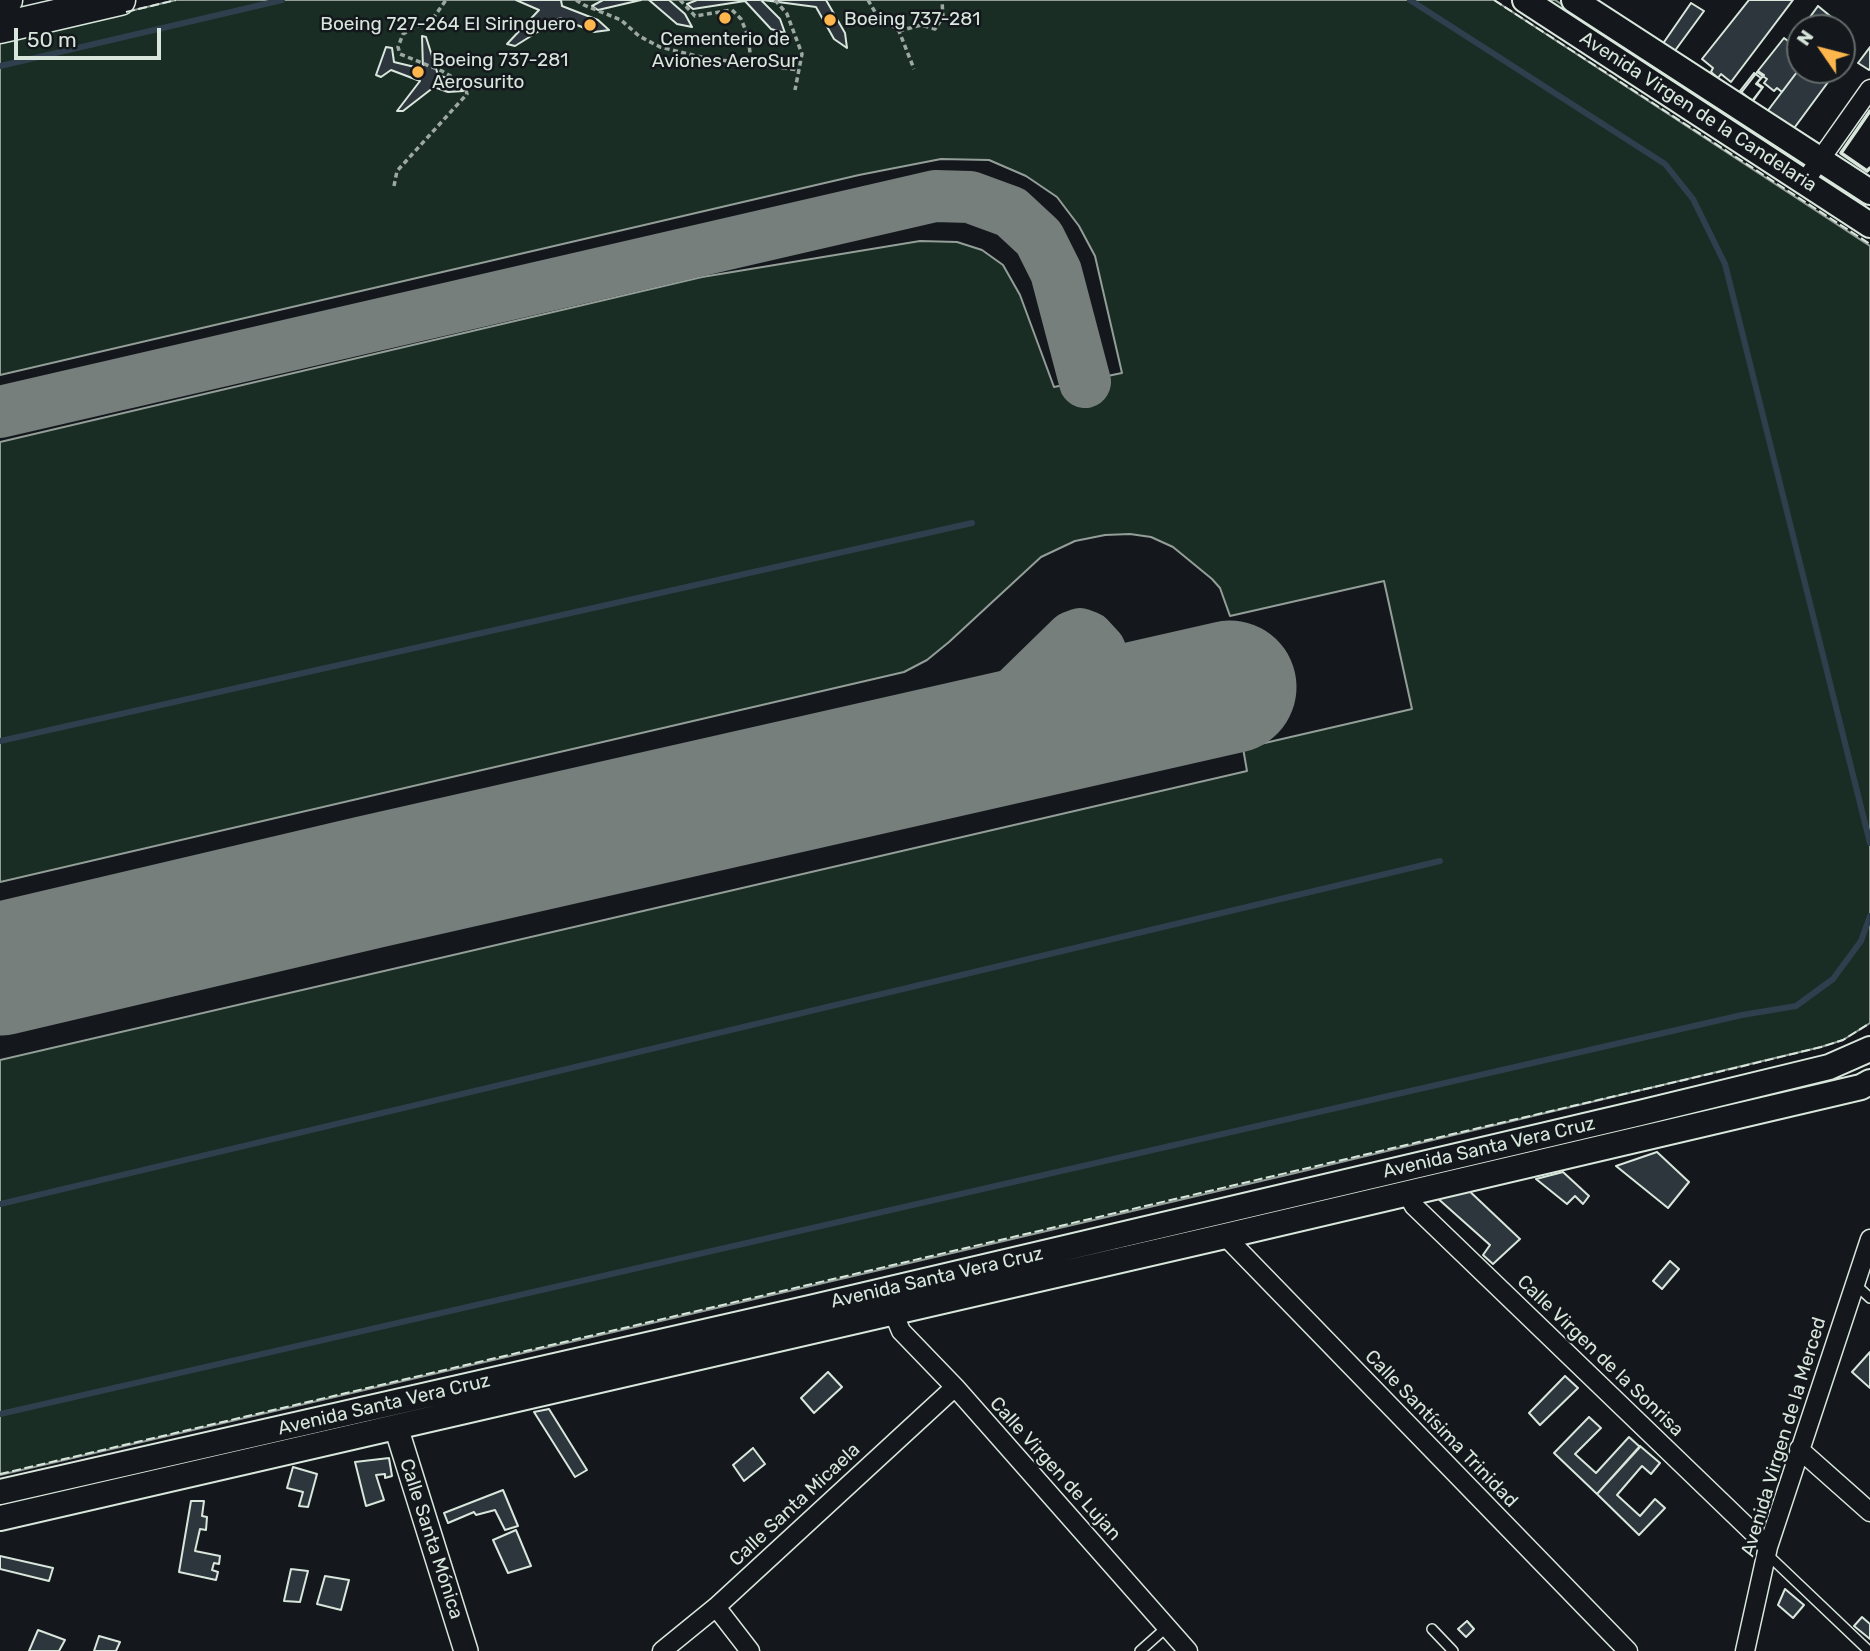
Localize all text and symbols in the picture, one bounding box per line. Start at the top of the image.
place label: Boeing 737-281 [844,9,980,31]
marker: Cementerio de Aviones AeroSur [717,10,733,26]
marker: Boeing 737-281 [822,12,838,28]
scale bar [18,14,164,58]
place label: Boeing 727-264 El Siringuero [320,14,576,36]
north arrow [1786,14,1856,84]
marker: Boeing 727-264 El Siringuero [582,17,598,33]
text: N [1792,26,1818,50]
text: 50 m [27,27,77,52]
street label: Avenida Virgen de la Candelaria [1575,27,1821,197]
place label: Cementerio de Aviones AeroSur [652,29,798,73]
place label: Boeing 737-281 Aerosurito [432,50,568,94]
marker: Boeing 737-281 Aerosurito [410,64,426,80]
street label: Avenida Santa Vera Cruz [1381,1112,1597,1184]
street label: Avenida Santa Vera Cruz [829,1242,1045,1314]
street label: Calle Virgen de la Sonrisa [1512,1271,1688,1441]
street label: Avenida Virgen de la Merced [1737,1315,1831,1559]
street label: Calle Santísima Trinidad [1360,1345,1522,1513]
street label: Avenida Santa Vera Cruz [276,1369,492,1441]
street label: Calle Virgen de Lujan [985,1393,1125,1545]
street label: Calle Santa Micaela [725,1439,865,1571]
street label: Calle Santa Mónica [394,1456,468,1622]

